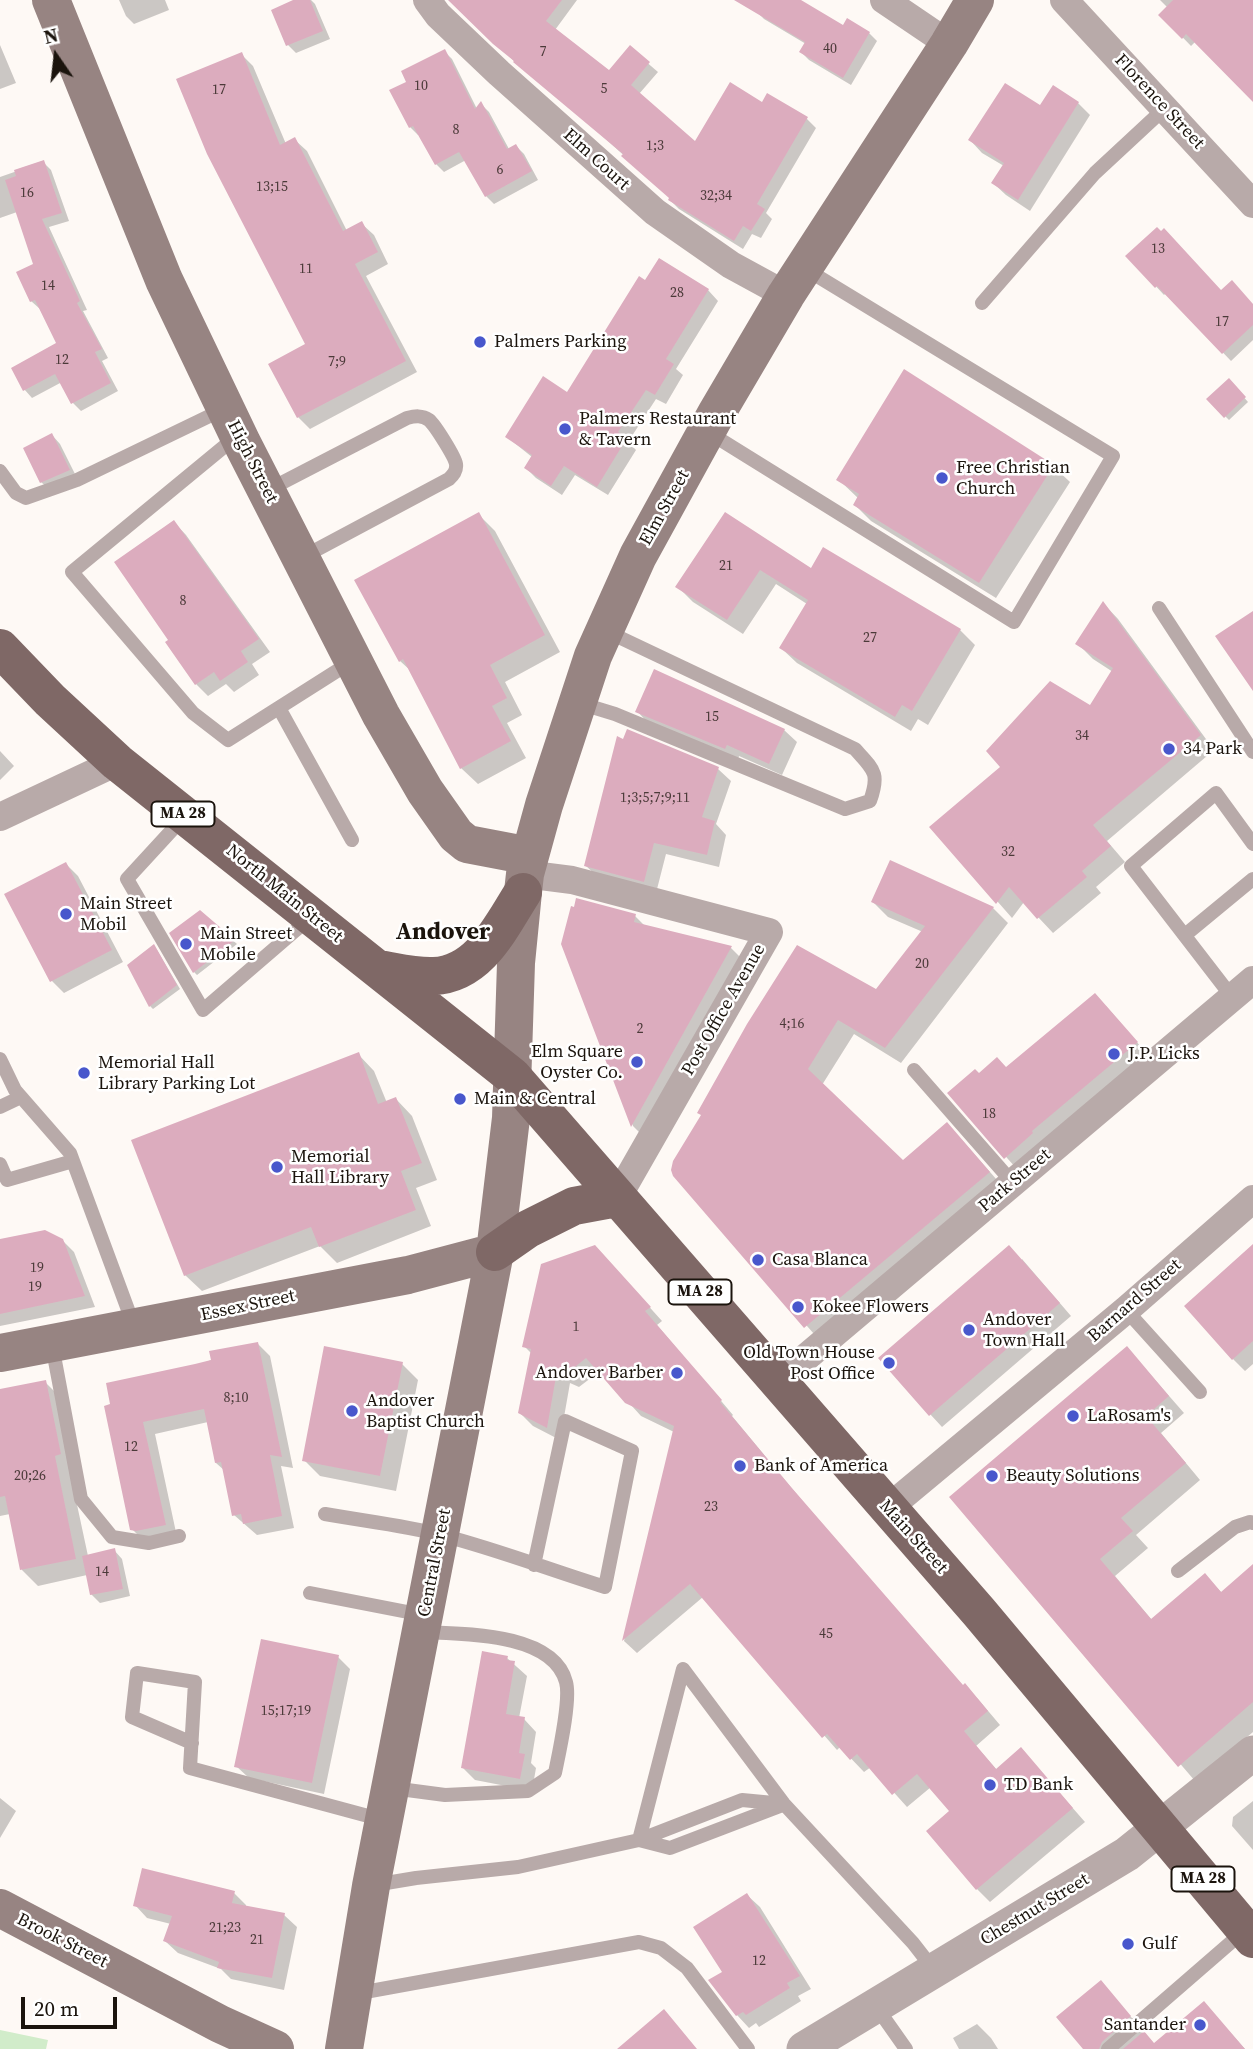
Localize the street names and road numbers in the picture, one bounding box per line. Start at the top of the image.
street label: Florence Street [1110,50,1208,154]
street label: Elm Court [558,125,634,195]
street label: High Street [222,417,282,507]
street label: Elm Street [635,466,695,550]
road number: MA 28 [152,802,214,827]
street label: North Main Street [221,840,347,948]
street label: Post Office Avenue [678,940,770,1080]
street label: Park Street [974,1145,1056,1217]
street label: Barnard Street [1084,1255,1186,1347]
road number: MA 28 [668,1280,732,1304]
street label: Essex Street [199,1285,297,1327]
street label: Main Street [874,1496,952,1578]
street label: Central Street [414,1507,456,1619]
road number: MA 28 [1172,1867,1234,1892]
street label: Chestnut Street [977,1869,1093,1951]
street label: Brook Street [13,1909,111,1973]

